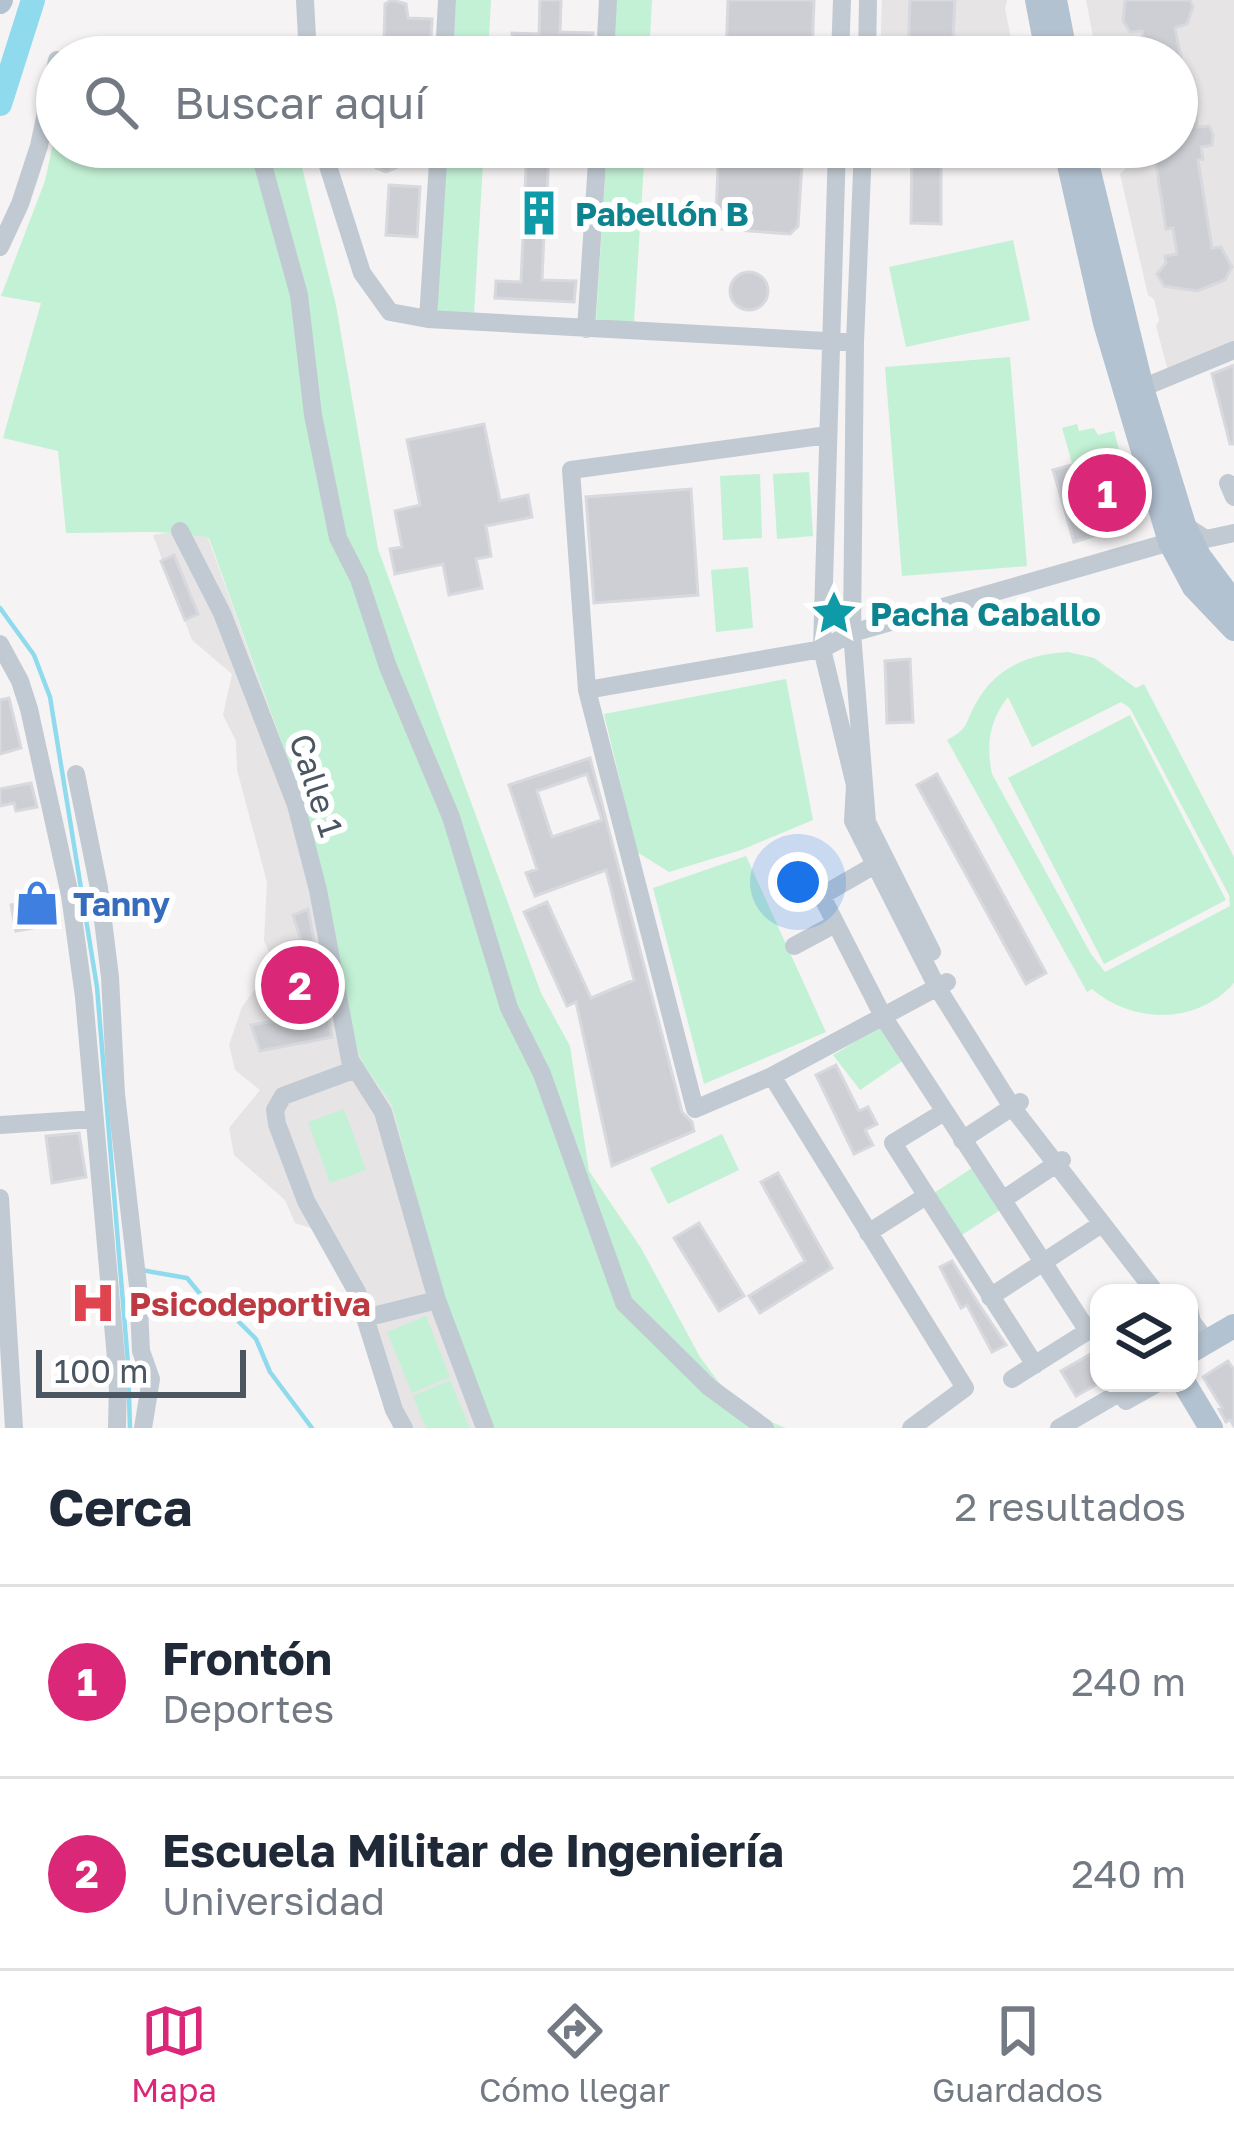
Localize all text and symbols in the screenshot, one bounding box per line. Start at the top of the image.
search box [36,36,1198,168]
icon: search [78,69,144,135]
text: Buscar aquí [174,75,426,129]
building icon: Pabellón B [514,188,564,238]
place label: Pabellón B [575,194,749,233]
pin: 1 [1068,448,1146,538]
place icon: Pacha Caballo [809,588,859,638]
place label: Pacha Caballo [870,594,1101,633]
street label: Calle 1 [282,729,352,841]
your location [768,852,828,912]
shop icon: Tanny [12,878,62,928]
place label: Tanny [73,884,170,923]
pin: 2 [261,940,339,1030]
hospital icon: Psicodeportiva [68,1278,118,1328]
place label: Psicodeportiva [129,1284,371,1323]
map controls [1090,1284,1198,1392]
button: layers [1090,1284,1198,1392]
scale bar [36,1344,246,1397]
text: 100 m [54,1351,148,1390]
text: Cerca [48,1476,192,1537]
text: 2 resultados [955,1483,1186,1530]
text: Frontón [162,1631,332,1685]
text: 1 [77,1658,97,1705]
text: 240 m [1071,1658,1186,1705]
text: Deportes [162,1685,334,1732]
text: Escuela Militar de Ingeniería [162,1823,784,1877]
text: 2 [75,1850,99,1897]
text: 240 m [1071,1850,1186,1897]
text: Universidad [162,1877,385,1924]
tab: Mapa [131,1998,217,2109]
tab: Cómo llegar [479,1998,670,2109]
tab: Guardados [932,1998,1103,2109]

